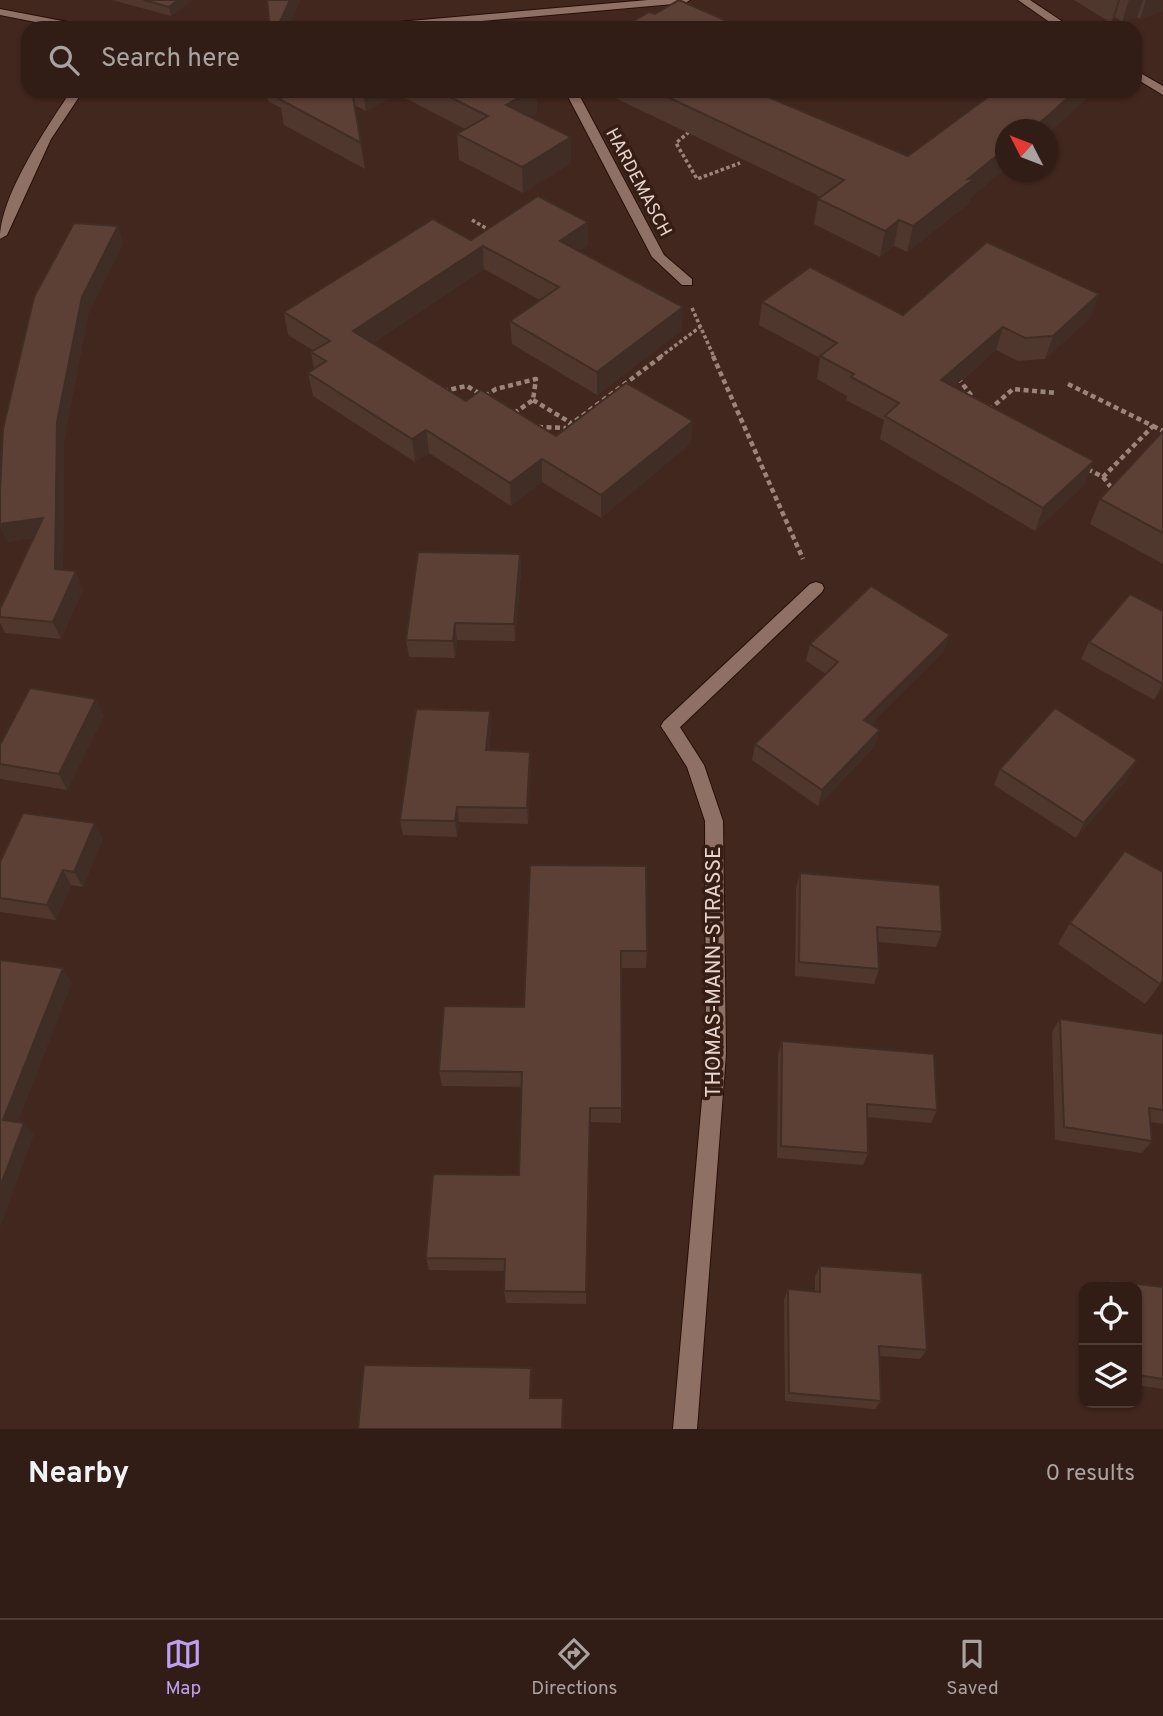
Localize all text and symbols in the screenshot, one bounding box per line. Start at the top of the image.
search box [21,21,1142,98]
icon: search [45,41,83,79]
text: Search here [101,43,240,76]
north arrow [995,119,1058,182]
street label: HARDEMASCH [599,124,676,241]
street label: THOMAS-MANN-STRASSE [701,846,728,1098]
map controls [1079,1282,1142,1408]
button: locate [1079,1282,1142,1345]
button: layers [1079,1345,1142,1408]
text: Nearby [28,1456,129,1493]
text: 0 results [1046,1460,1135,1489]
tab: Map [164,1635,202,1701]
tab: Directions [531,1635,618,1701]
tab: Saved [946,1635,999,1701]

